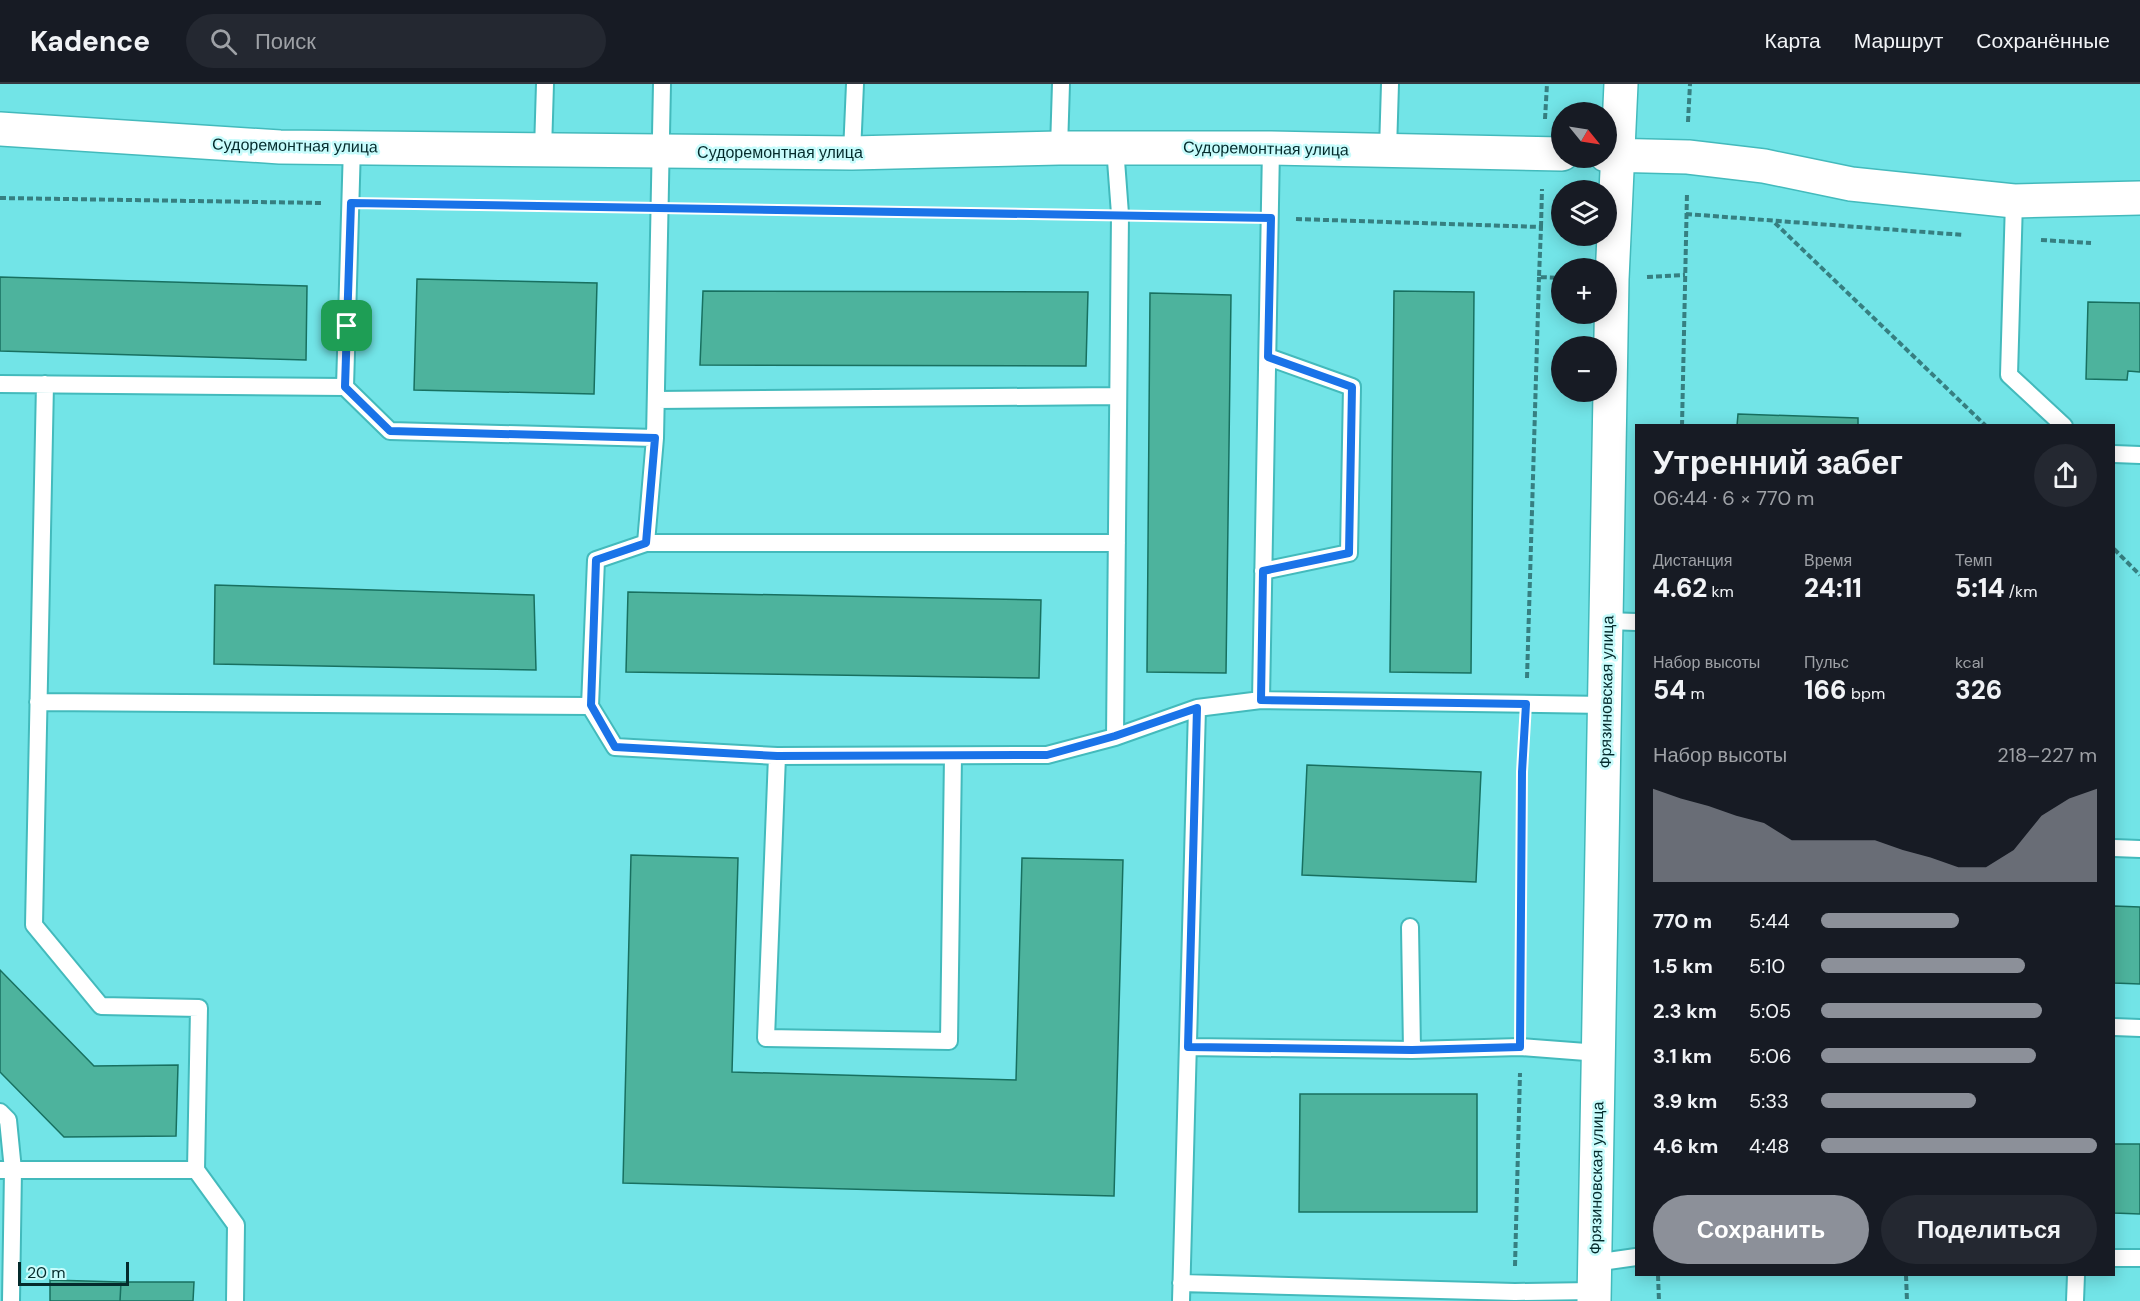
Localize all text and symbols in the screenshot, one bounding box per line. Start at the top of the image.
search box [186,14,606,68]
text: Kadence [30,23,150,60]
icon: search [207,25,240,58]
text: Поиск [255,27,316,56]
text: Карта [1765,27,1821,55]
text: Маршрут [1854,27,1943,55]
text: Сохранённые [1976,27,2110,55]
north arrow [1551,102,1617,168]
map controls [1551,102,1617,402]
street label: Судоремонтная улица [212,134,378,157]
street label: Судоремонтная улица [1183,137,1349,160]
street label: Судоремонтная улица [697,142,863,163]
button: layers [1551,180,1617,246]
button: + [1551,258,1617,324]
pin [321,300,372,351]
icon: arrive [330,309,363,342]
button: − [1551,336,1617,402]
text: Утренний забег [1653,441,1903,484]
button: share [2034,444,2097,507]
text: 06:44 · 6 × 770 m [1653,485,1814,511]
text: Дистанция [1653,550,1732,571]
text: Время [1804,550,1852,571]
text: Темп [1955,550,1992,571]
text: 4.62 [1653,571,1707,605]
text: 24:11 [1804,571,1862,605]
text: 5:14 [1955,571,2005,605]
text: km [1707,581,1734,602]
text: /km [2005,581,2037,602]
street label: Фрязиновская улица [1595,615,1618,769]
text: Набор высоты [1653,652,1760,673]
text: Пульс [1804,652,1849,673]
text: kcal [1955,652,1984,673]
text: 54 [1653,673,1686,707]
text: 166 [1804,673,1847,707]
text: 326 [1955,673,2002,707]
text: m [1686,683,1705,704]
text: bpm [1847,683,1885,704]
text: Набор высоты [1653,742,1787,768]
text: 218–227 m [1997,742,2097,768]
text: 770 m [1653,908,1712,934]
text: 5:44 [1749,908,1790,934]
text: 1.5 km [1653,953,1713,979]
text: 5:10 [1749,953,1785,979]
text: 2.3 km [1653,998,1717,1024]
text: 5:05 [1749,998,1791,1024]
text: 3.1 km [1653,1043,1712,1069]
text: 5:06 [1749,1043,1791,1069]
text: 3.9 km [1653,1088,1717,1114]
text: 5:33 [1749,1088,1789,1114]
street label: Фрязиновская улица [1585,1101,1608,1255]
text: 4.6 km [1653,1133,1718,1159]
text: 4:48 [1749,1133,1789,1159]
button: Сохранить [1653,1195,1869,1264]
button: Поделиться [1881,1195,2097,1264]
scale bar [18,1259,129,1286]
text: 20 m [27,1262,66,1283]

